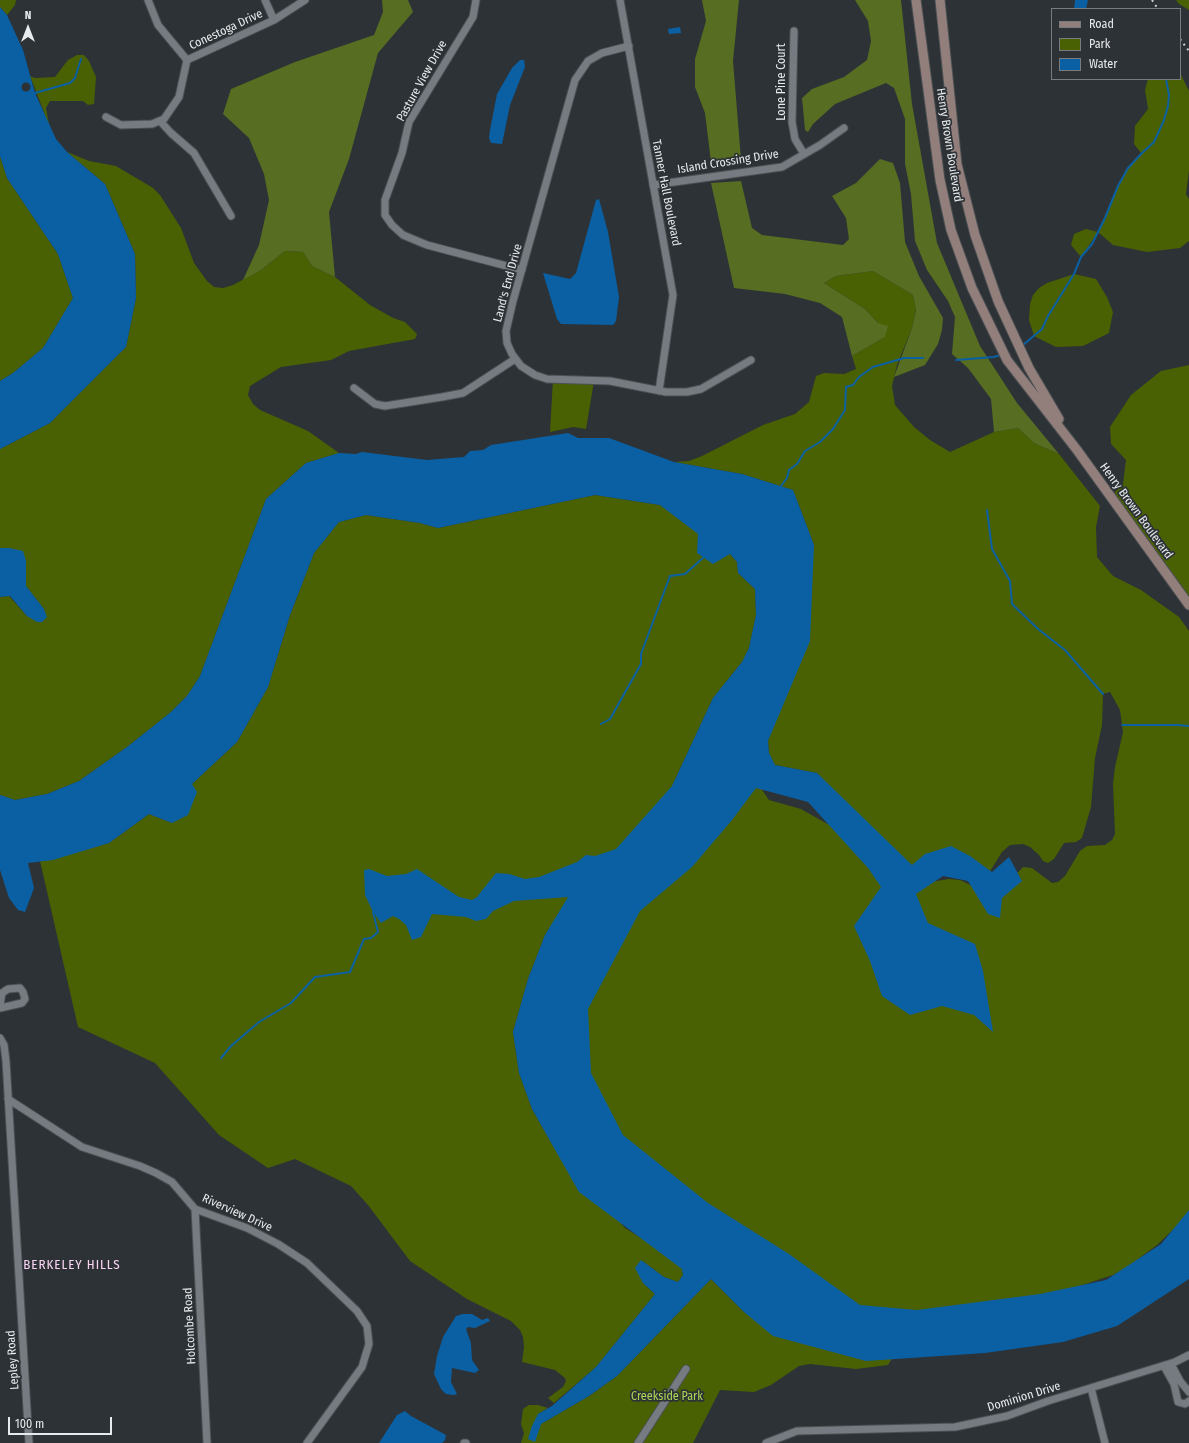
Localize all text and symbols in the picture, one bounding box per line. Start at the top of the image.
street label: Conestoga Drive [187,7,265,53]
north arrow [8,8,48,48]
legend [1051,8,1181,80]
text: N [25,9,31,22]
text: Road [1089,17,1114,31]
text: Park [1089,37,1110,51]
street label: Pasture View Drive [394,38,450,124]
street label: Lone Pine Court [775,43,789,121]
text: Water [1089,57,1117,71]
street label: Henry Brown Boulevard [933,87,965,203]
street label: Tanner Hall Boulevard [649,139,683,247]
street label: Island Crossing Drive [676,147,780,177]
street label: Land's End Drive [491,242,525,324]
street label: Henry Brown Boulevard [1096,460,1176,562]
street label: Riverview Drive [200,1191,274,1235]
district label: BERKELEY HILLS [23,1257,121,1273]
street label: Holcombe Road [181,1287,199,1365]
street label: Lepley Road [4,1330,22,1390]
street label: Dominion Drive [986,1379,1062,1415]
park label: Creekside Park [631,1390,703,1404]
scale bar [10,1409,114,1435]
text: 100 m [15,1417,44,1431]

